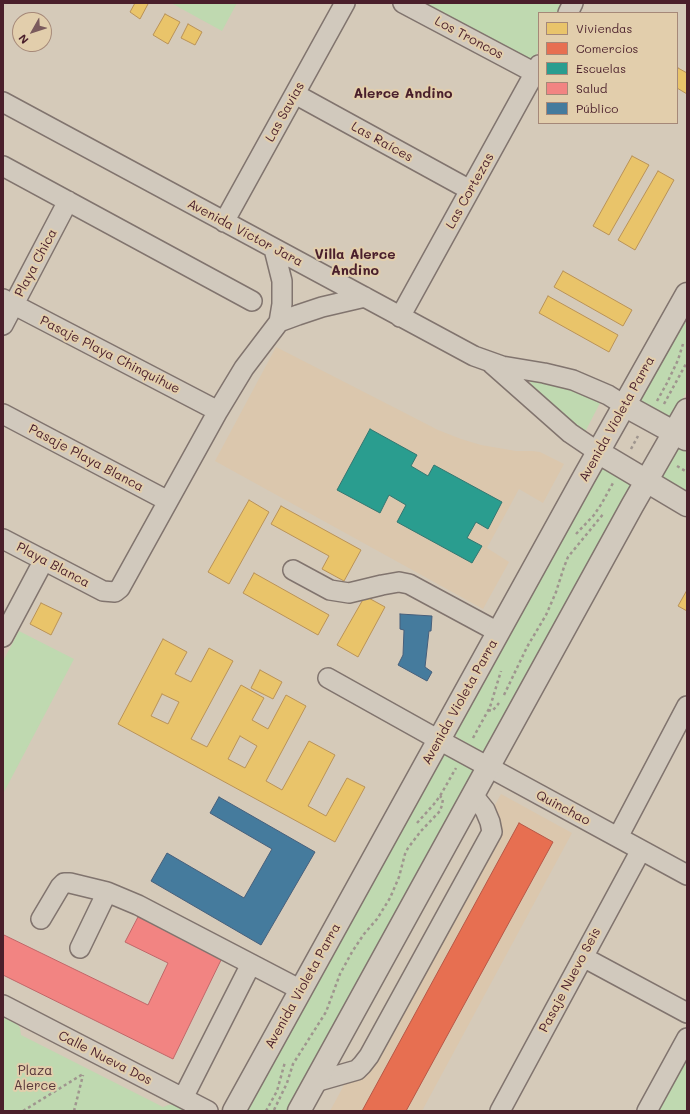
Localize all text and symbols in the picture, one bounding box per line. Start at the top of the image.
north arrow [12,12,52,52]
legend [538,12,678,124]
street label: Los Troncos [432,13,506,63]
text: Viviendas [576,20,632,36]
text: N [15,31,32,47]
text: Comercios [576,40,638,56]
text: Escuelas [576,60,626,76]
street label: Las Savias [262,79,308,145]
text: Salud [576,80,607,96]
district label: Alerce Andino [354,86,452,102]
text: Público [576,100,618,116]
street label: Las Raíces [349,119,415,165]
street label: Las Cortezas [443,150,497,232]
street label: Avenida Víctor Jara [185,196,305,270]
street label: Playa Chica [12,226,60,300]
district label: Villa Alerce Andino [314,247,396,280]
street label: Pasaje Playa Chinquihue [37,313,183,397]
street label: Avenida Violeta Parra [576,354,658,484]
street label: Pasaje Playa Blanca [26,421,146,495]
street label: Playa Blanca [14,539,92,591]
street label: Avenida Violeta Parra [419,637,501,767]
street label: Quinchao [533,787,593,829]
street label: Avenida Violeta Parra [262,921,344,1051]
street label: Pasaje Nuevo Seis [536,925,604,1035]
street label: Calle Nueva Dos [56,1028,154,1088]
park label: Plaza Alerce [14,1063,56,1094]

